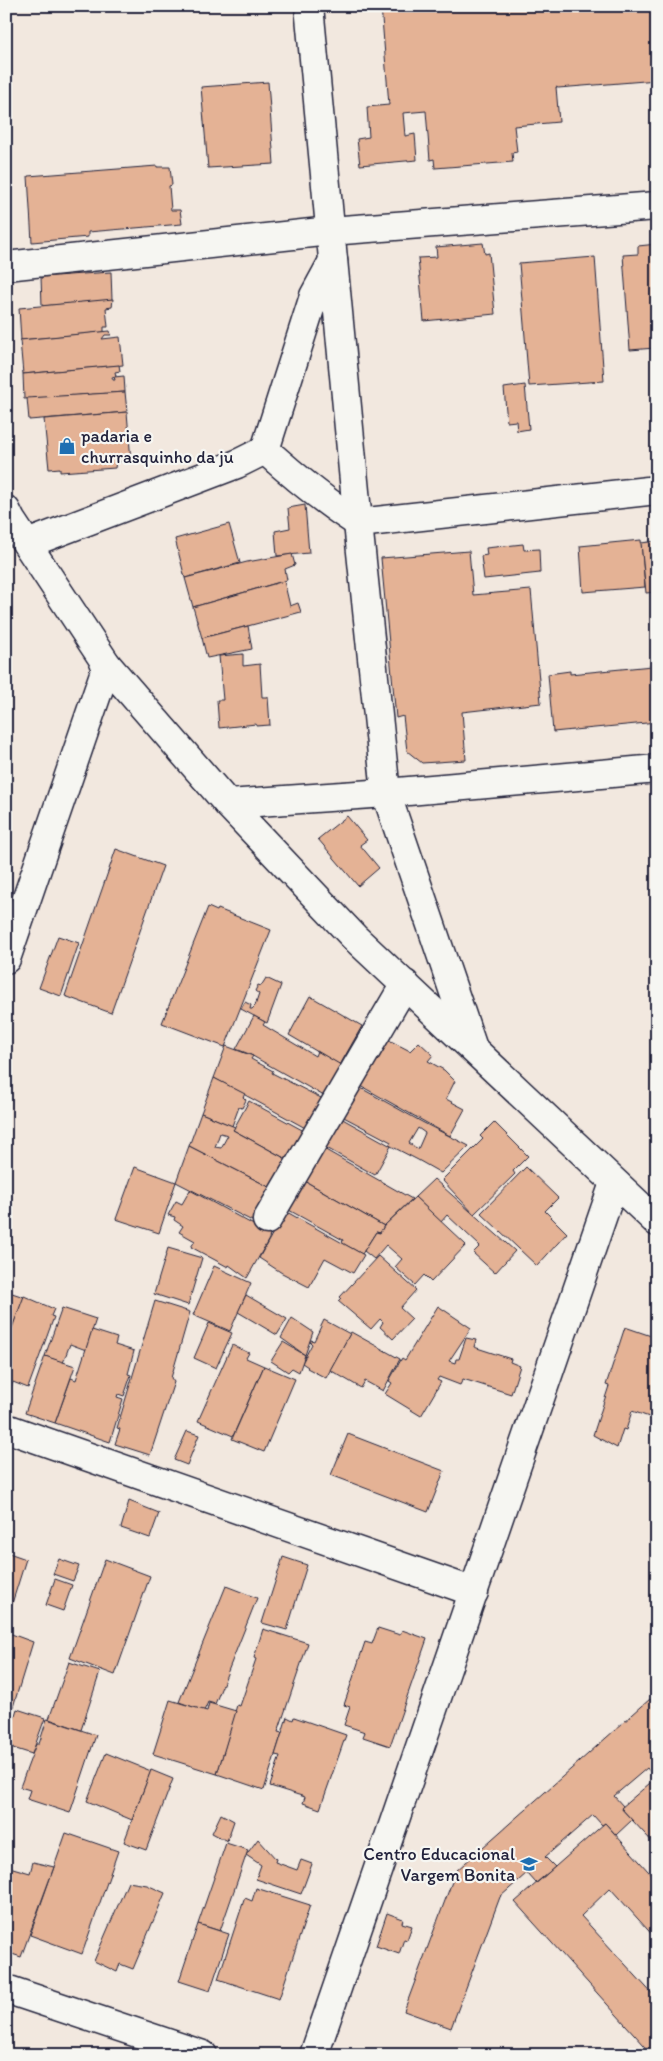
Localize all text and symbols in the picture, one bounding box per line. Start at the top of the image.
place label: padaria e churrasquinho da ju [81,425,234,468]
shop icon: padaria e churrasquinho da ju [57,436,77,456]
place label: Centro Educacional Vargem Bonita [363,1843,515,1886]
school or university icon: Centro Educacional Vargem Bonita [519,1854,539,1874]

